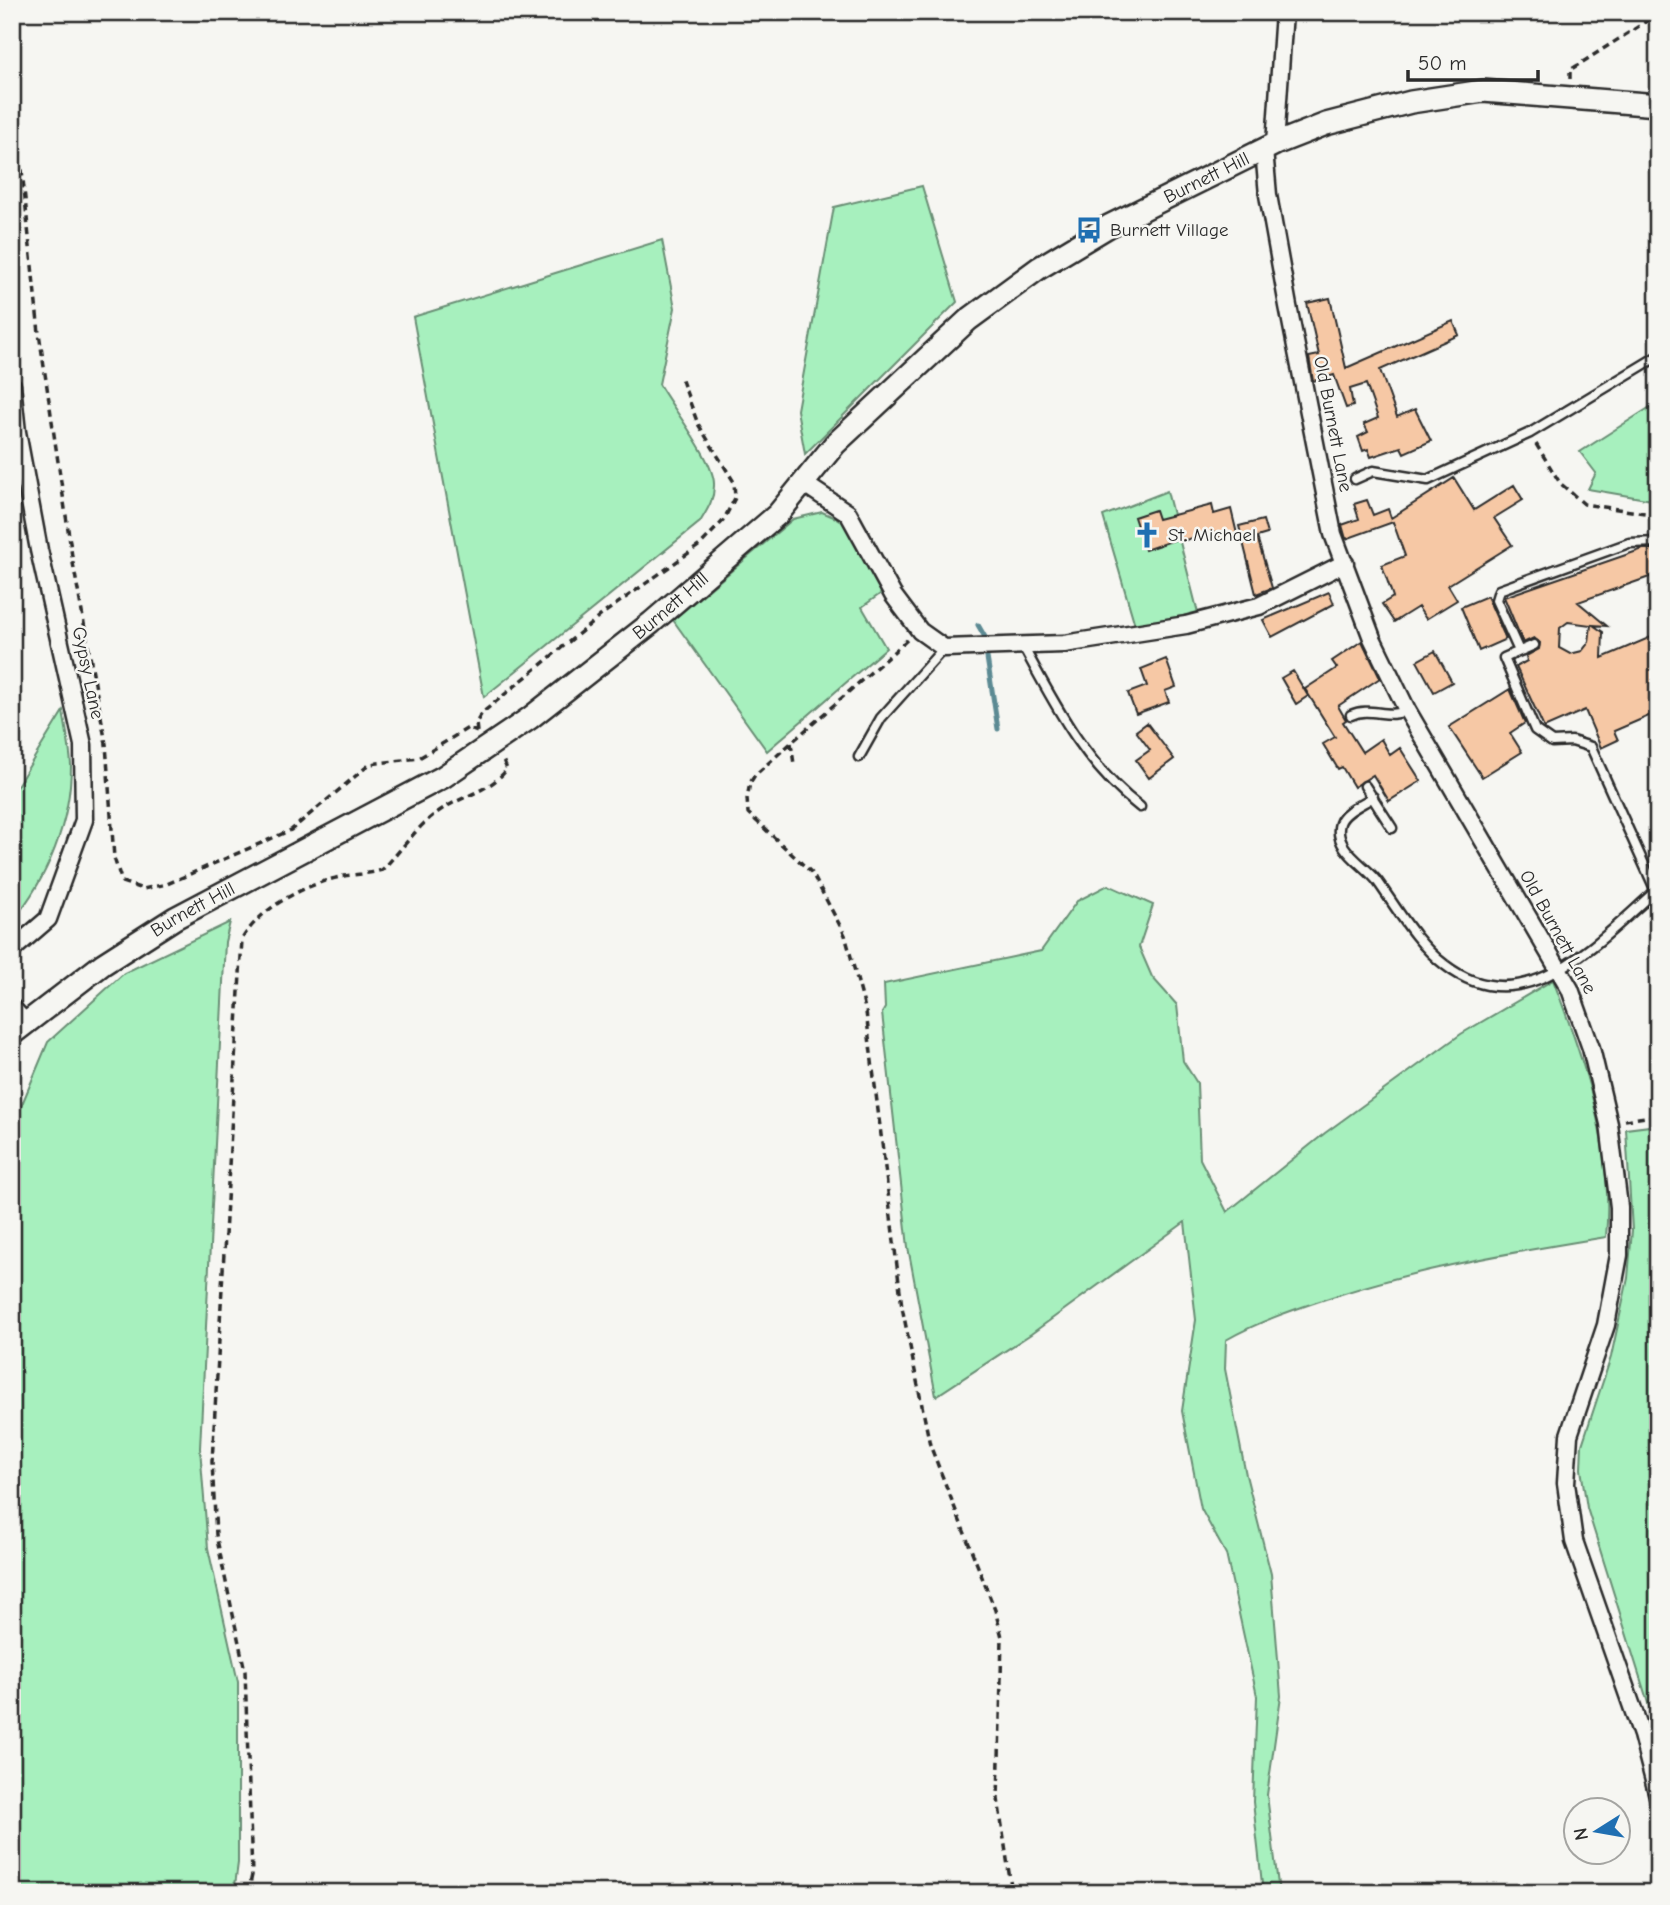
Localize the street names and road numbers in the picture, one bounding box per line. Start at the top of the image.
street label: Burnett Hill [1160,147,1253,208]
street label: Old Burnett Lane [1309,354,1357,494]
street label: Burnett Hill [628,568,713,644]
street label: Gypsy Lane [67,625,109,721]
street label: Old Burnett Lane [1515,866,1601,998]
street label: Burnett Hill [147,877,239,942]

